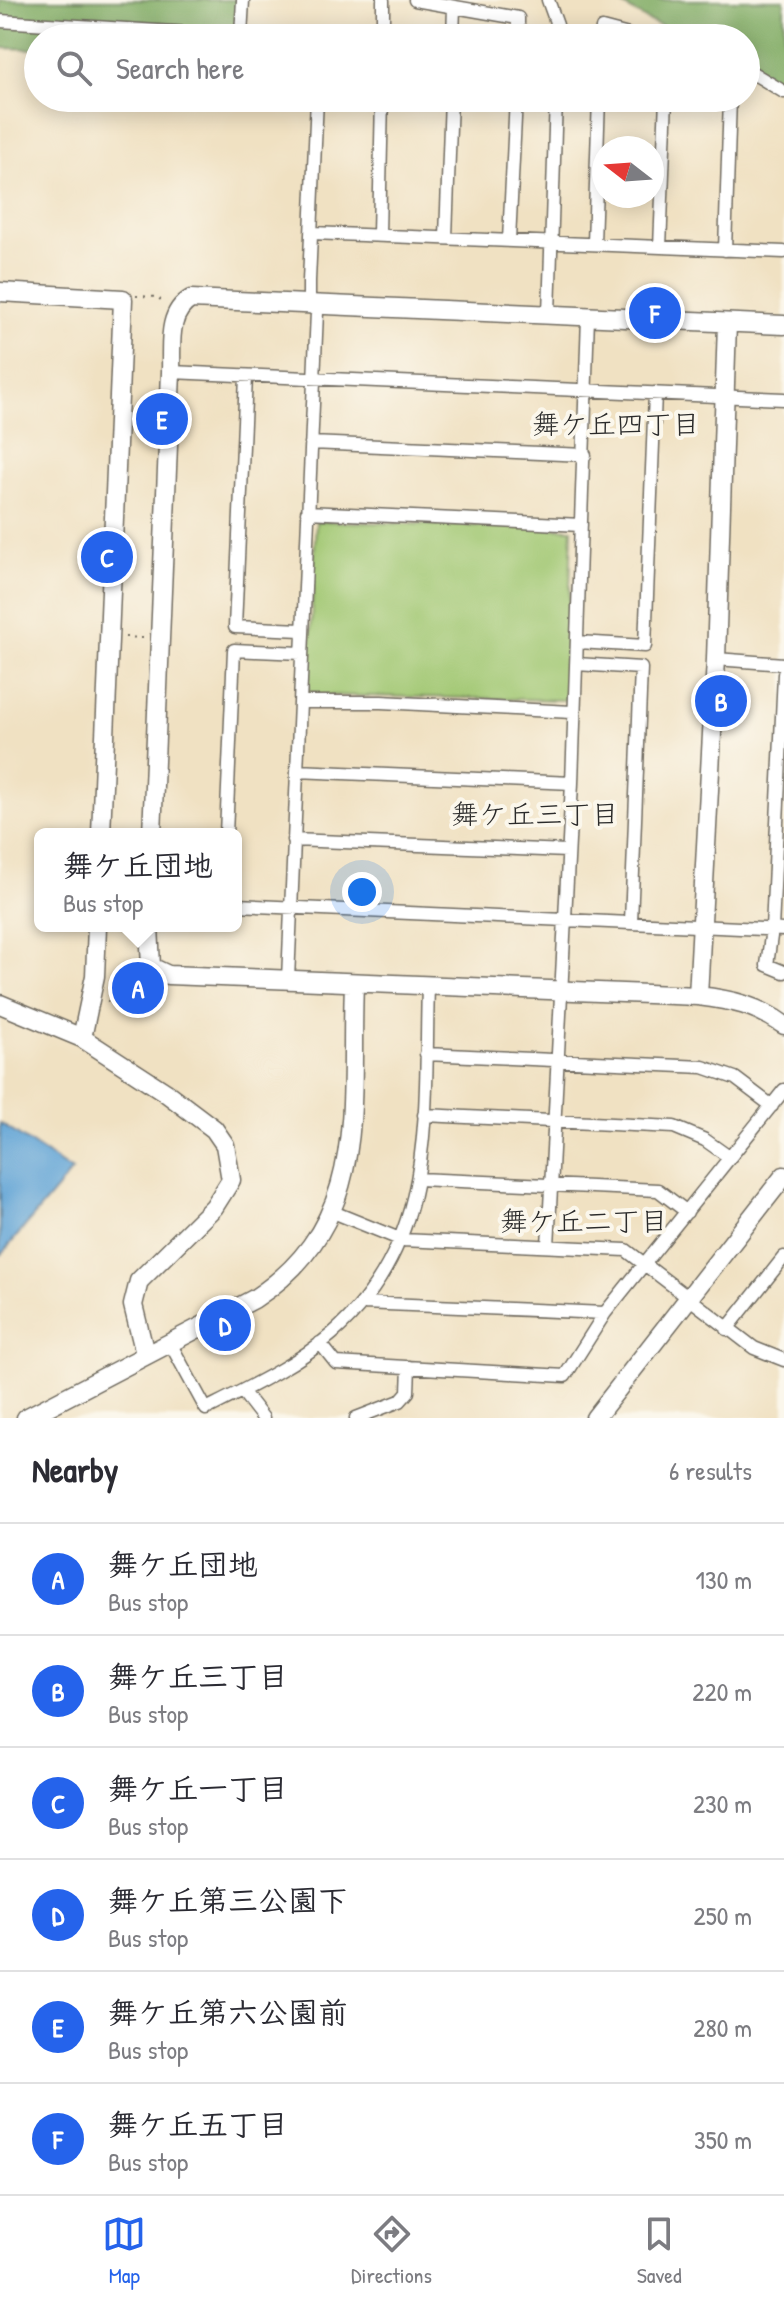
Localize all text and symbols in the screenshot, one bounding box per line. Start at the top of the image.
search box [24,24,760,112]
icon: search [52,46,96,90]
text: Search here [116,48,244,88]
north arrow [592,136,664,208]
pin: F [629,283,681,343]
pin: E [136,389,188,449]
district label: 舞ケ丘四丁目 [532,405,700,443]
pin: C [81,527,133,587]
pin: B [695,671,747,731]
district label: 舞ケ丘三丁目 [451,795,619,833]
popup [34,828,242,932]
text: 舞ケ丘団地 [63,845,213,885]
your location [342,872,382,912]
text: Bus stop [63,885,143,920]
pin: A [112,958,164,1018]
district label: 舞ケ丘二丁目 [500,1202,668,1240]
pin: D [199,1295,251,1355]
text: Nearby [32,1447,118,1493]
text: 6 results [669,1453,752,1488]
text: 舞ケ丘団地 [108,1544,258,1584]
text: A [52,1562,64,1597]
text: 130 m [696,1562,752,1597]
text: Bus stop [108,1584,188,1619]
text: 舞ケ丘三丁目 [108,1656,288,1696]
text: B [51,1674,65,1709]
text: 220 m [692,1674,752,1709]
text: Bus stop [108,1696,188,1731]
text: 舞ケ丘一丁目 [108,1768,288,1808]
text: C [51,1786,65,1821]
text: 230 m [693,1786,752,1821]
text: Bus stop [108,1808,188,1843]
text: 舞ケ丘第三公園下 [108,1880,348,1920]
text: D [52,1898,64,1933]
text: 250 m [694,1898,752,1933]
text: Bus stop [108,1920,188,1955]
text: 舞ケ丘第六公園前 [108,1992,348,2032]
text: E [52,2010,64,2045]
text: 280 m [693,2010,752,2045]
text: Bus stop [108,2032,188,2067]
text: 舞ケ丘五丁目 [108,2104,288,2144]
text: F [53,2122,63,2157]
text: 350 m [694,2122,752,2157]
text: Bus stop [108,2144,188,2179]
tab: Map [102,2212,146,2290]
tab: Directions [351,2212,432,2290]
tab: Saved [637,2212,682,2290]

